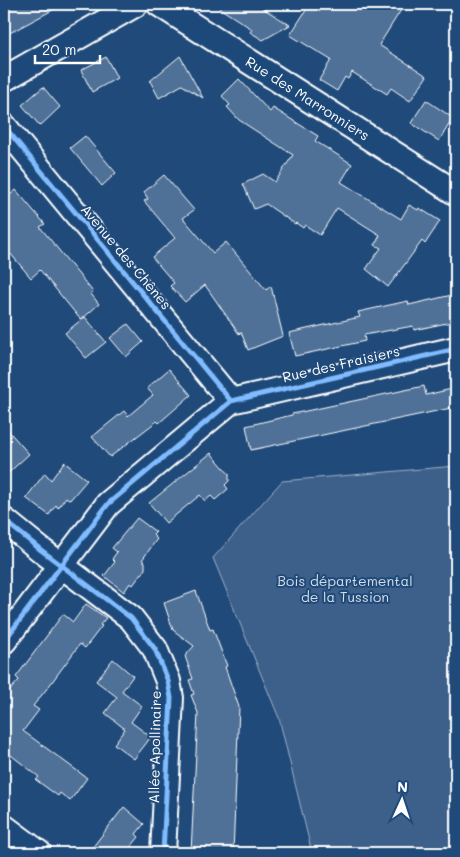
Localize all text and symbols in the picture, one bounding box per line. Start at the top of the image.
scale bar [35,32,100,64]
text: 20 m [42,39,76,59]
street label: Rue des Marronniers [242,52,373,145]
street label: Avenue des Chênes [77,200,176,313]
street label: Rue des Fraisiers [280,341,402,386]
park label: Bois départemental de la Tussion [277,571,413,606]
street label: Allée Apollinaire [144,690,165,804]
north arrow [378,774,428,824]
text: N [397,777,409,796]

